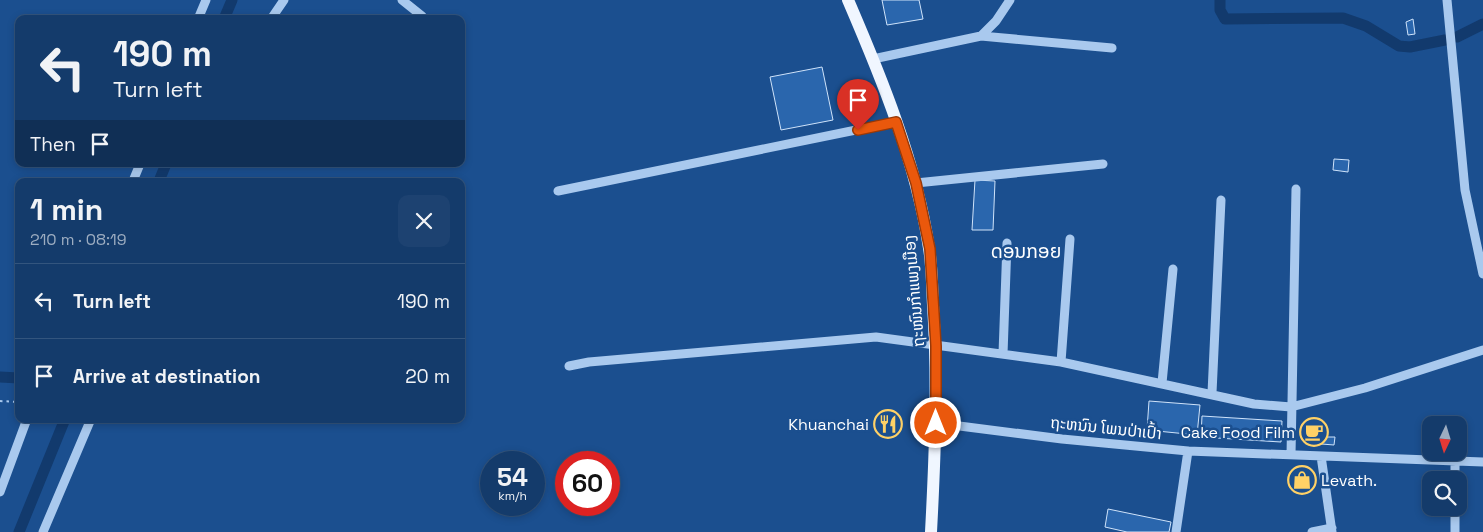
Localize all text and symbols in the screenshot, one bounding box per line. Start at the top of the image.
text: 190 m [113,32,212,76]
icon: left [30,35,95,100]
text: Turn left [113,75,203,103]
pin [837,79,879,130]
icon: arrive [844,86,872,114]
icon: arrive [86,130,114,158]
text: Then [30,132,76,157]
text: 1 min [30,190,103,229]
button: close [398,195,450,247]
text: 210 m · 08:19 [30,229,126,250]
street label: ຖະໜົນກຳແພງເມືອງ [899,234,929,348]
district label: ດອນກອຍ [991,239,1061,264]
icon: left [30,287,58,315]
text: Turn left [73,289,151,314]
text: 190 m [397,289,450,314]
icon: arrive [30,362,58,390]
text: Arrive at destination [73,364,261,389]
text: 20 m [405,364,450,389]
position arrow [909,396,961,448]
restaurant icon: Khuanchai [873,409,903,439]
street label: ຖະຫນົນ ໂພນປ່າເປົ້າ [1049,411,1163,444]
place label: Khuanchai [788,414,869,435]
north arrow [1422,416,1468,461]
map controls [1422,416,1467,516]
cafe icon: Cake Food Film [1299,417,1329,447]
place label: Cake Food Film [1181,422,1295,443]
speed limit sign: 60 [555,451,620,516]
text: 54 [497,461,528,493]
shop icon: Levath. [1287,465,1317,495]
place label: Levath. [1321,470,1377,491]
button: search [1422,471,1467,516]
text: km/h [498,488,527,504]

